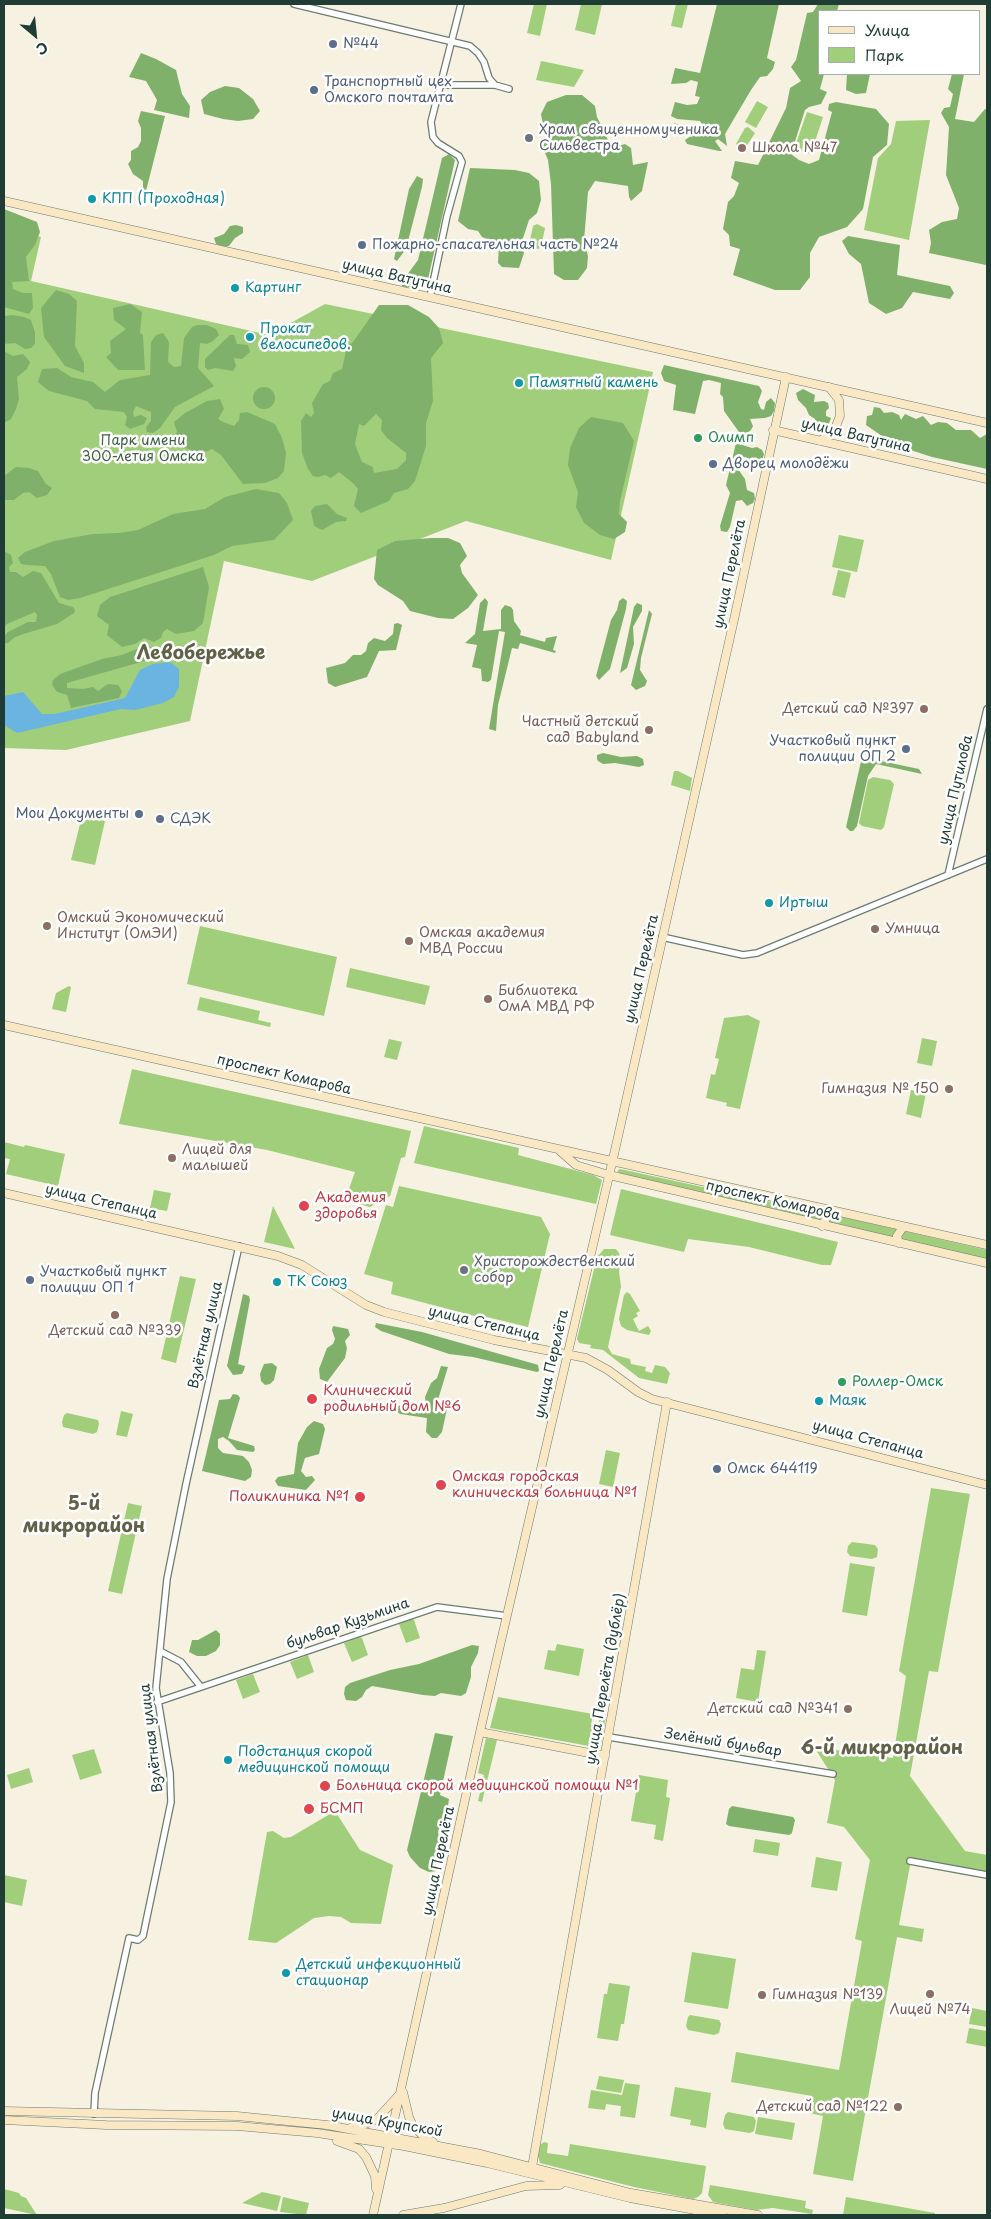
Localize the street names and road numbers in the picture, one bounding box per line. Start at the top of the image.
street label: улица Ватутина [341,256,453,298]
street label: улица Ватутина [800,415,912,457]
street label: улица Перелёта [710,518,750,630]
street label: улица Путилова [935,733,977,847]
street label: улица Перелёта [621,913,663,1025]
street label: проспект Комарова [215,1051,353,1099]
street label: проспект Комарова [704,1177,842,1225]
street label: улица Степанца [43,1181,159,1223]
street label: Взлётная улица [186,1280,226,1390]
street label: улица Степанца [426,1303,542,1345]
street label: улица Перелёта [531,1308,573,1420]
street label: улица Степанца [811,1417,925,1463]
street label: улица Перелёта (дублёр) [583,1592,629,1766]
street label: бульвар Кузьмина [284,1595,412,1653]
street label: Взлётная улица [137,1683,167,1793]
street label: Зелёный бульвар [663,1725,783,1761]
street label: улица Перелёта [419,1805,459,1917]
street label: улица Крупской [330,2105,444,2141]

